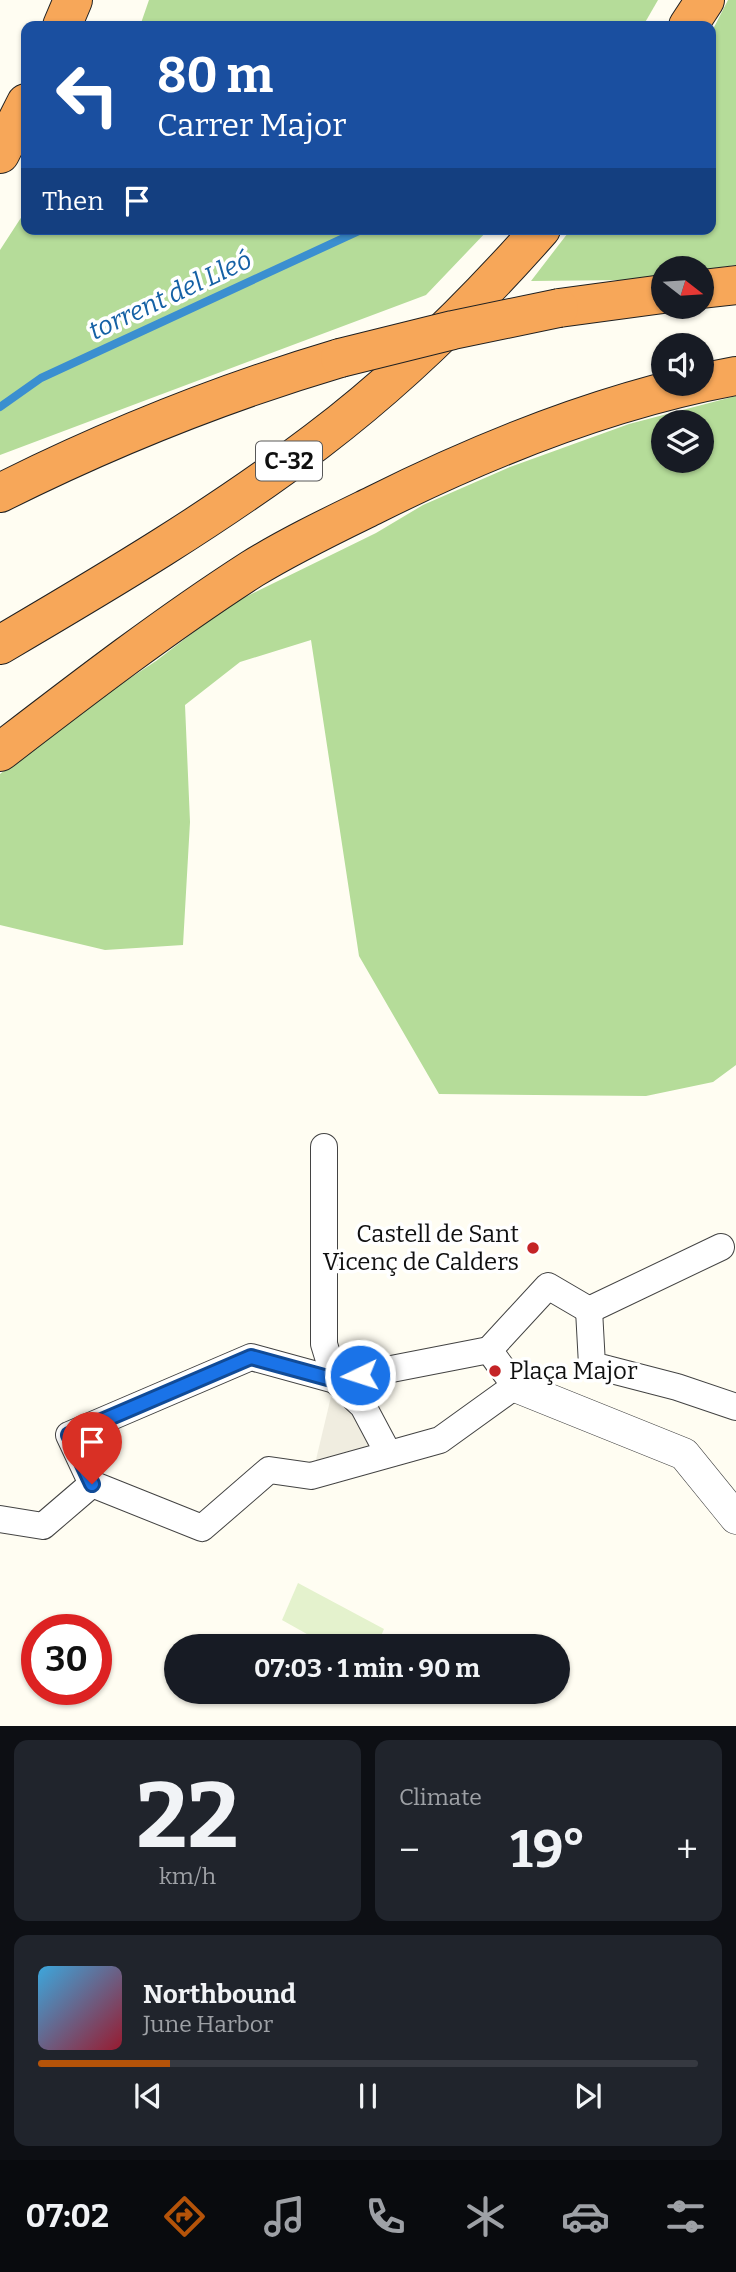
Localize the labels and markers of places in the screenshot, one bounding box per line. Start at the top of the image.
place label: Castell de Sant Vicenç de Calders [323,1220,519,1276]
marker: Castell de Sant Vicenç de Calders [525,1240,541,1256]
place label: Plaça Major [509,1357,638,1385]
marker: Plaça Major [487,1363,503,1379]
pin [62,1412,122,1484]

